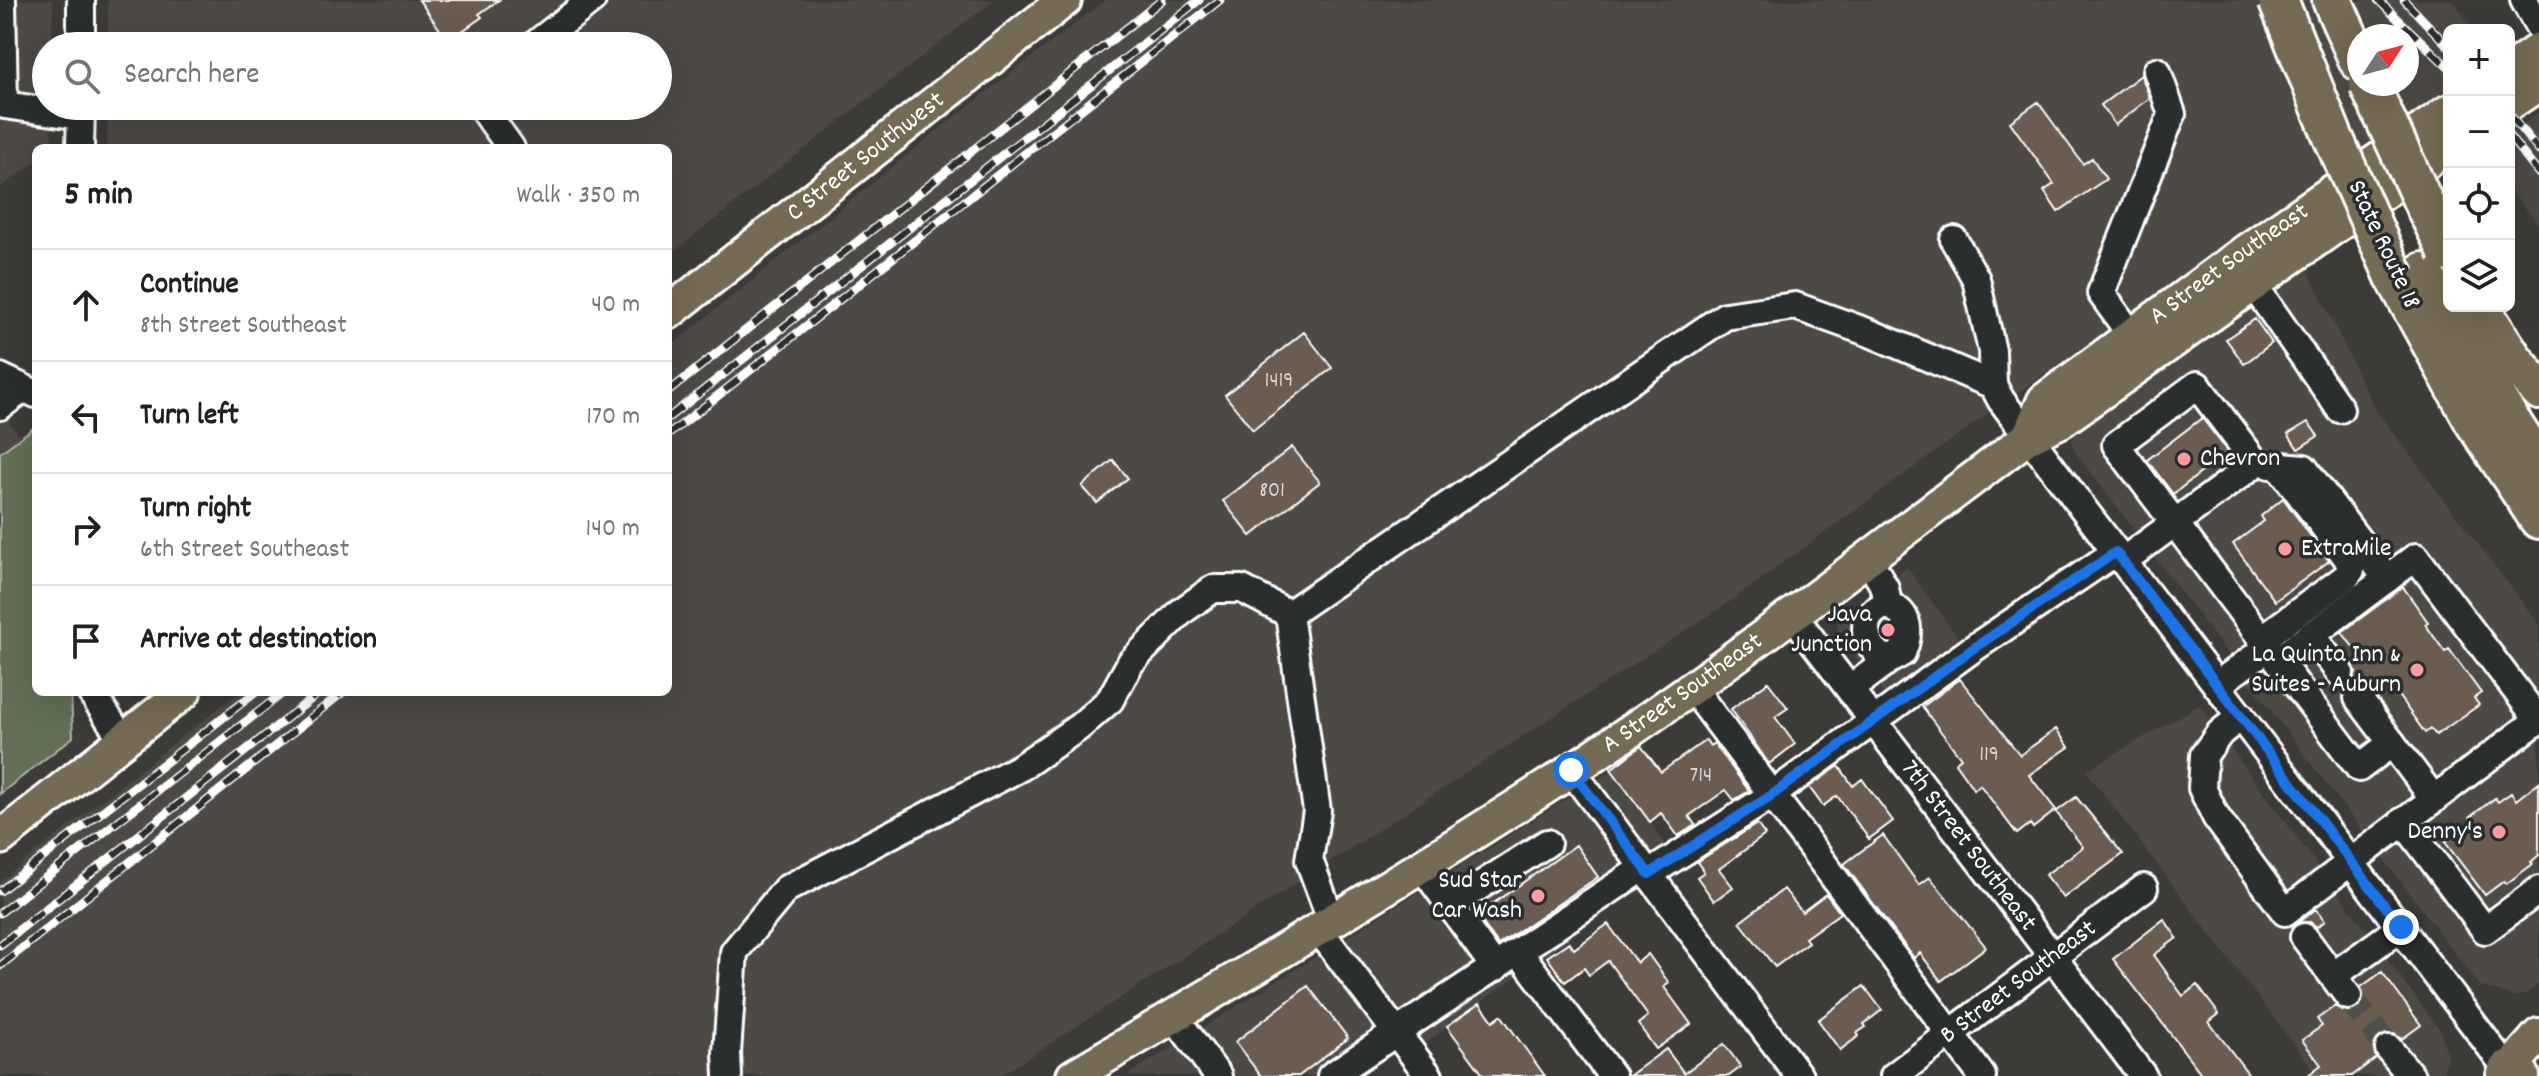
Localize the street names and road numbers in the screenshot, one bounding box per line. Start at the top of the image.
street label: C Street Southwest [779,83,953,231]
street label: State Route 18 [2337,174,2429,316]
street label: A Street Southeast [2142,194,2317,335]
street label: A Street Southeast [1595,623,1771,763]
street label: 7th Street Southeast [1891,752,2046,940]
street label: B Street Southeast [1933,911,2105,1053]

